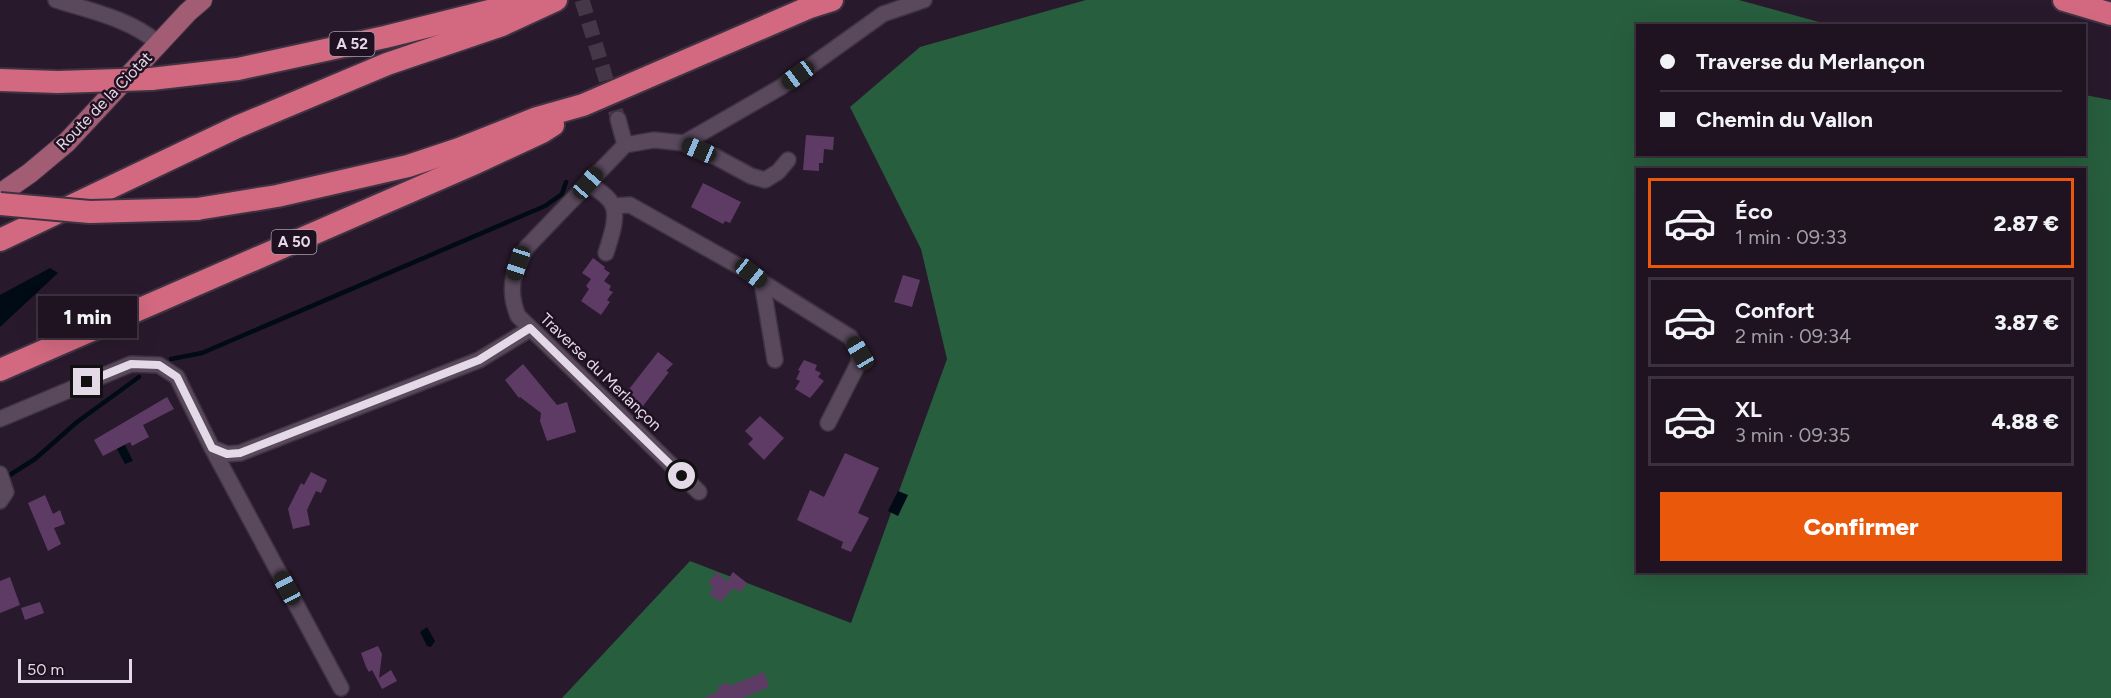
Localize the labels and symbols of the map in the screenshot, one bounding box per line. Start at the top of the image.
road number: A 52 [330,32,374,56]
street label: Route de la Ciotat [52,48,156,154]
car [778,57,818,93]
car [679,135,719,165]
car [569,164,607,202]
road number: A 50 [272,230,316,254]
car [504,243,532,283]
car [731,255,771,291]
callout: 1 min [38,295,136,337]
street label: Traverse du Merlançon [536,309,666,435]
car [843,333,877,373]
route end [73,368,100,395]
route start [668,462,695,489]
car [271,568,303,608]
scale bar [18,656,132,684]

